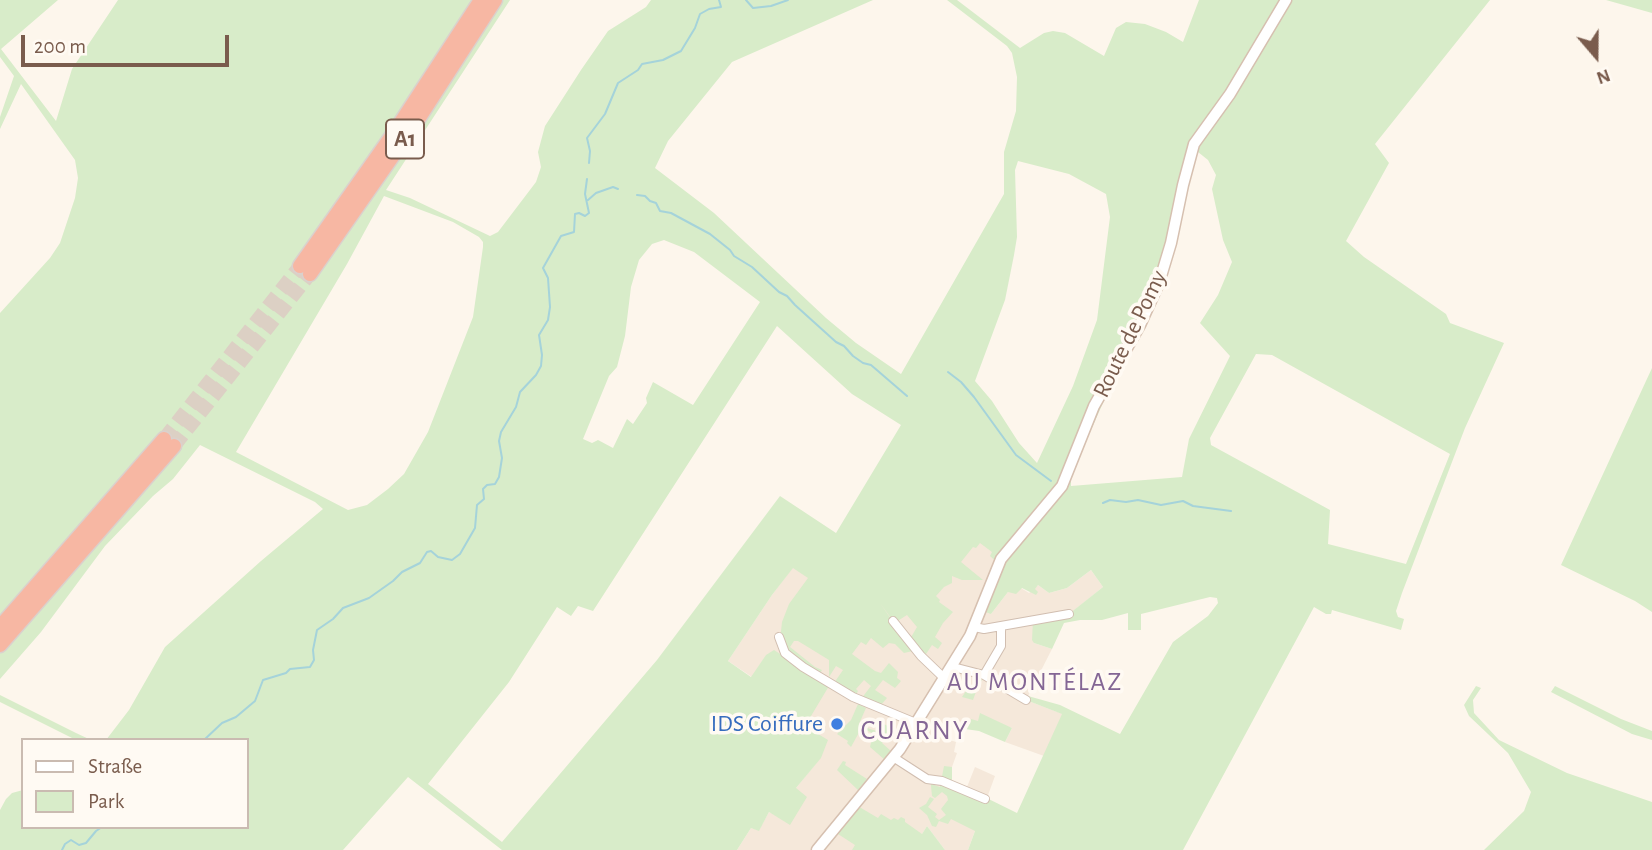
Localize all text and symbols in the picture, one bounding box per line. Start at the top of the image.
scale bar [24,21,233,65]
north arrow [1561,21,1631,91]
text: 200 m [34,36,86,57]
text: N [1594,65,1613,87]
road number: A1 [386,120,424,158]
street label: Route de Pomy [1087,266,1173,402]
district label: AU MONTÉLAZ [948,666,1122,698]
place label: IDS Coiffure [711,710,823,738]
district label: CUARNY [861,714,969,748]
marker: IDS Coiffure [829,716,845,732]
legend [21,738,248,829]
text: Straße [88,756,142,777]
text: Park [88,791,124,812]

